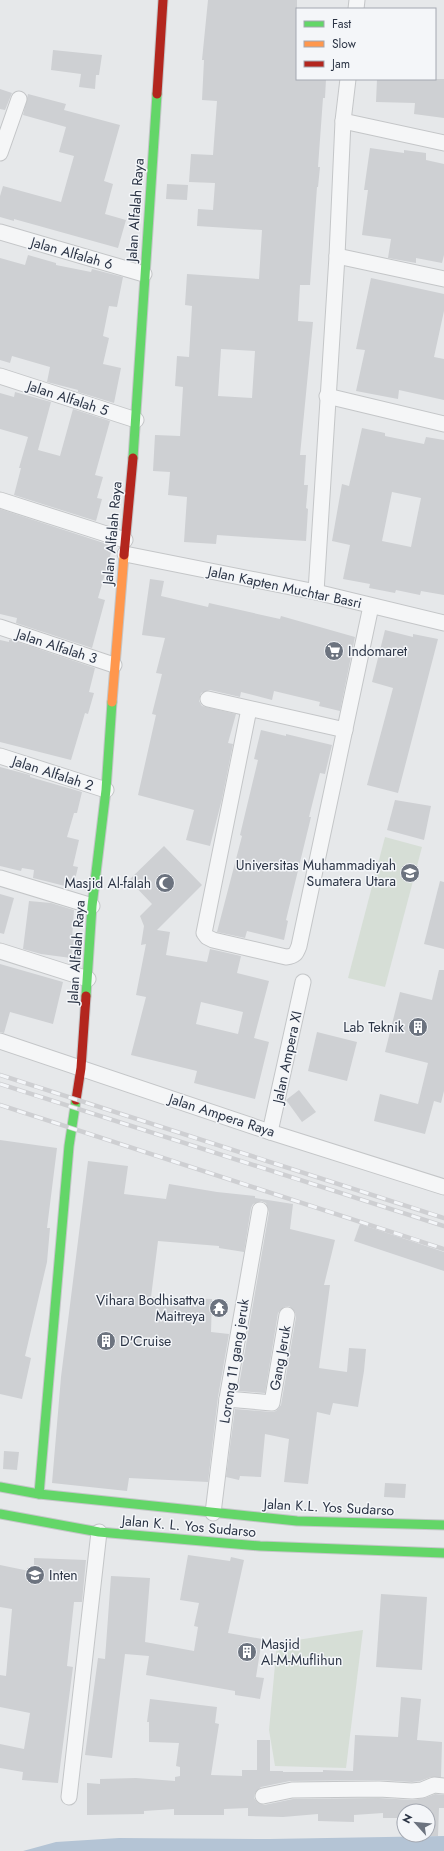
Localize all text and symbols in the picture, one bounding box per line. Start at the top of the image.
legend [296,8,436,80]
text: Fast [332,15,351,33]
text: Slow [332,35,357,53]
text: Jam [330,55,350,73]
street label: Jalan Alfalah Raya [121,158,149,264]
street label: Jalan Alfalah 6 [27,231,115,274]
street label: Jalan Alfalah 5 [23,375,111,421]
street label: Jalan Alfalah Raya [97,480,126,588]
street label: Jalan Kapten Muchtar Basri [204,561,364,613]
street label: Jalan Alfalah 3 [12,623,100,669]
supermarket icon: Indomaret [323,640,345,662]
place label: Indomaret [348,641,408,661]
street label: Jalan Alfalah 2 [8,750,96,796]
place label: Universitas Muhammadiyah Sumatera Utara [236,855,396,891]
school or university icon: Universitas Muhammadiyah Sumatera Utara [399,862,421,884]
mosque icon: Masjid Al-falah [154,872,176,894]
place label: Masjid Al-falah [65,873,151,893]
street label: Jalan Alfalah Raya [62,900,90,1006]
street label: Jalan Ampera XI [267,1009,307,1107]
building icon: Lab Teknik [407,1016,429,1038]
place label: Lab Teknik [343,1017,405,1037]
street label: Jalan Ampera Raya [165,1088,277,1142]
place label: Vihara Bodhisattva Maitreya [96,1290,205,1326]
street label: Lorong 11 gang jeruk [214,1296,254,1425]
temple icon: Vihara Bodhisattva Maitreya [208,1297,230,1319]
street label: Gang Jeruk [264,1323,296,1392]
building icon: D'Cruise [95,1330,117,1352]
place label: D'Cruise [120,1331,171,1351]
street label: Jalan K.L. Yos Sudarso [261,1493,395,1520]
street label: Jalan K. L. Yos Sudarso [119,1510,257,1542]
school or university icon: Inten [24,1564,46,1586]
place label: Inten [49,1565,78,1585]
place label: Masjid Al-M-Muflihun [261,1634,342,1670]
building icon: Masjid Al-M-Muflihun [236,1641,258,1663]
north arrow [396,1803,436,1843]
text: N [398,1811,416,1826]

